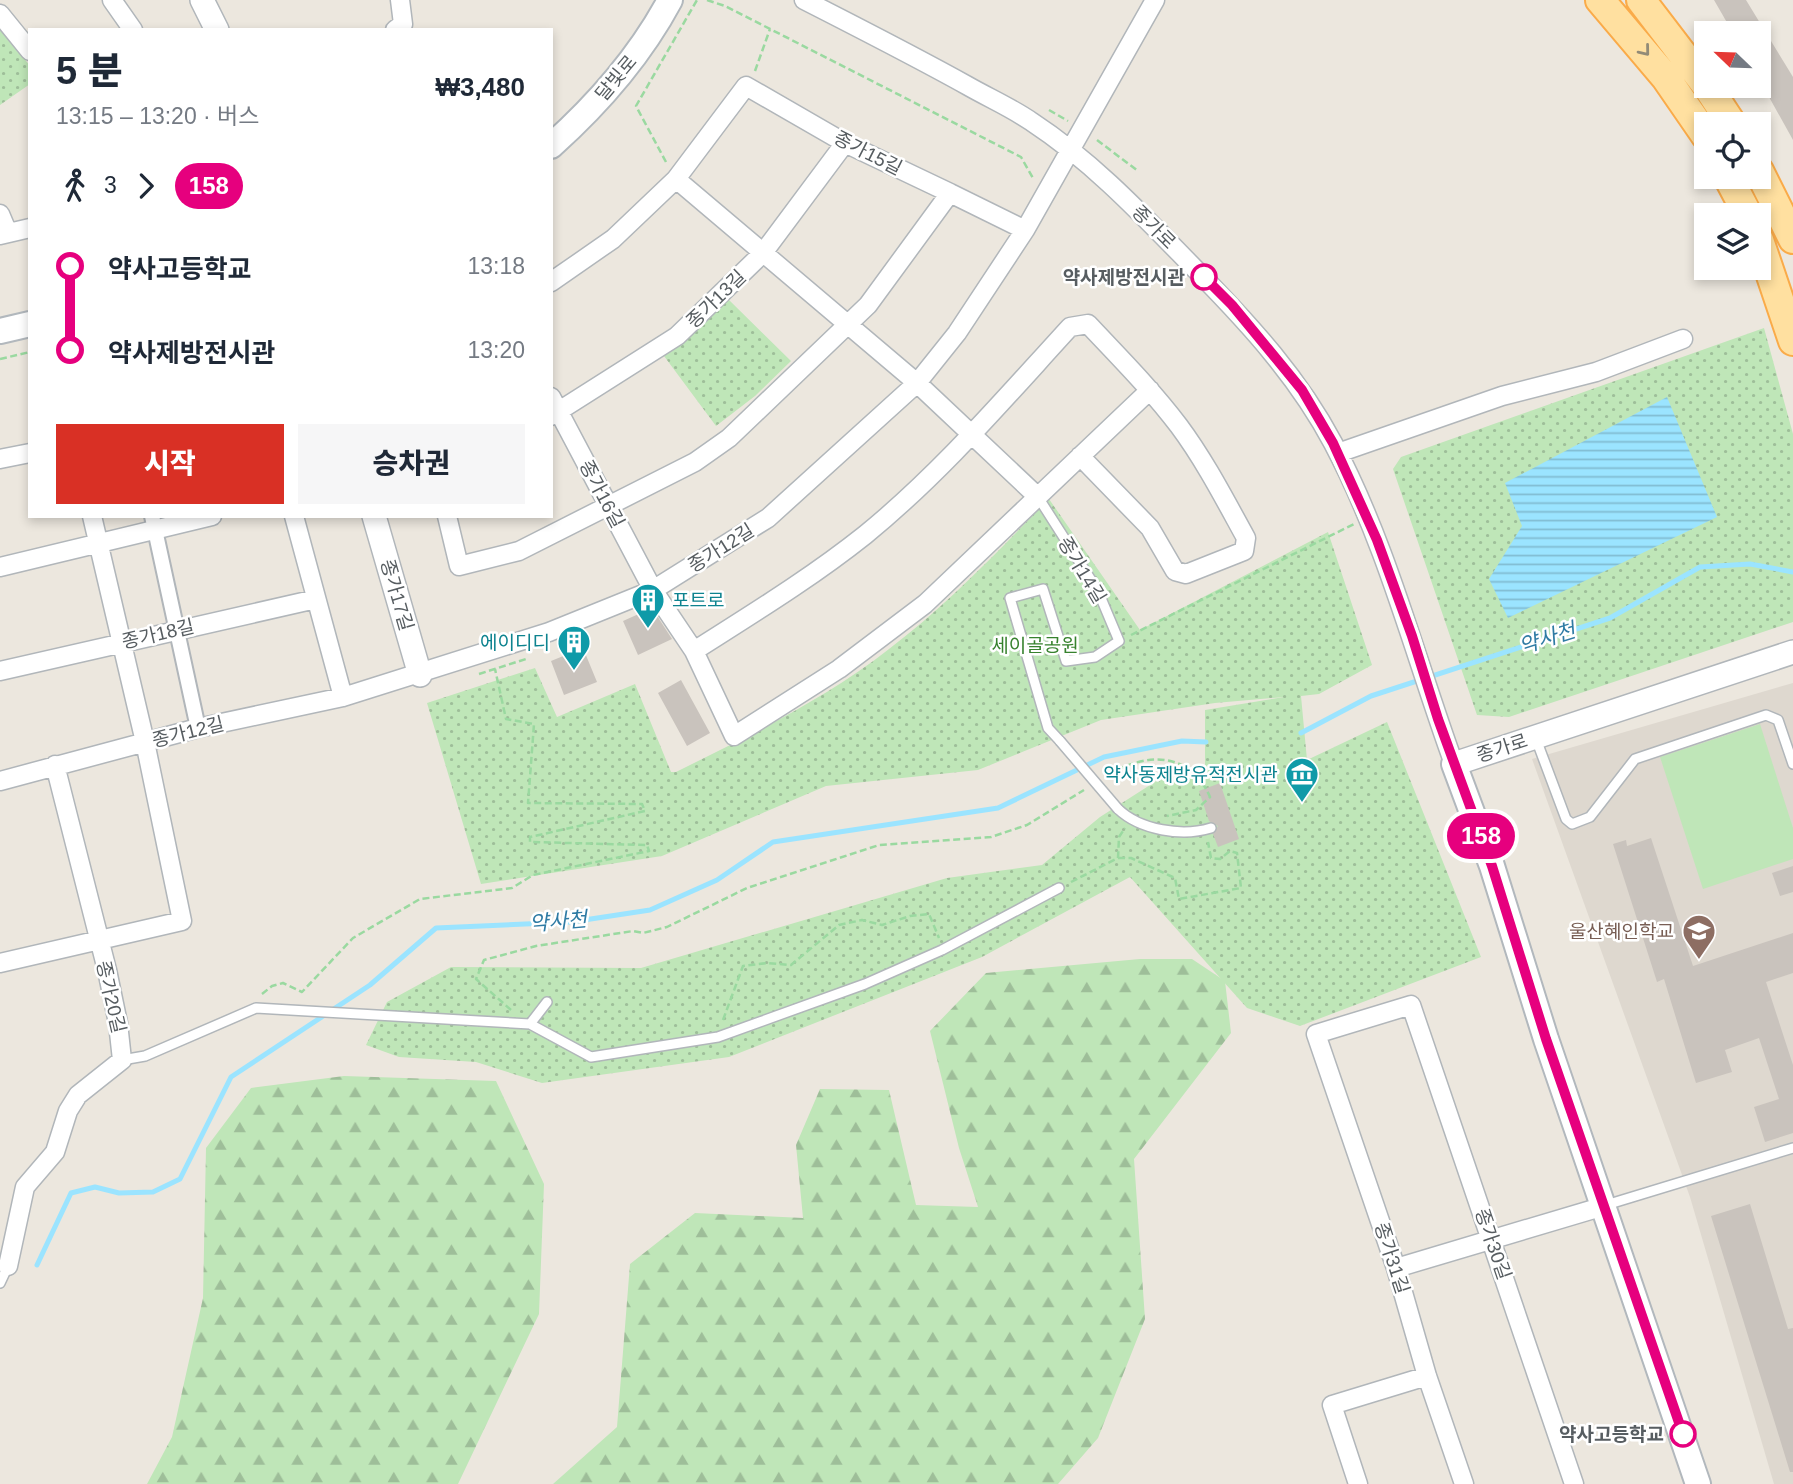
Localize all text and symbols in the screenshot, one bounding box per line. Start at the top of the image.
north arrow [1694,21,1771,98]
map controls [1694,21,1771,280]
one-way arrow [1637,43,1649,56]
text: 5 분 [56,50,123,92]
street label: 달빛로 [591,51,641,105]
text: ₩3,480 [435,72,525,102]
text: 13:15 – 13:20 · 버스 [56,103,259,129]
button: locate [1694,112,1771,189]
street label: 종가15길 [830,127,906,179]
icon: walk [56,167,94,205]
icon: forward [127,167,165,205]
text: 3 [104,172,117,198]
text: 158 [189,172,229,199]
street label: 종가로 [1128,201,1180,253]
button: layers [1694,203,1771,280]
text: 13:18 [467,253,525,279]
text: 약사고등학교 [108,254,252,284]
marker: 약사제방전시관 [1191,264,1217,290]
street label: 종가13길 [682,266,750,332]
place label: 약사제방전시관 [1063,267,1186,288]
text: 13:20 [467,337,525,363]
text: 약사제방전시관 [108,338,275,368]
button: 시작 [56,424,284,504]
button: 승차권 [298,424,525,504]
street label: 종가16길 [575,457,629,531]
street label: 종가12길 [684,520,758,576]
street label: 종가14길 [1054,533,1110,607]
street label: 종가17길 [377,557,417,633]
building icon: 포트로 [629,581,667,630]
place label: 포트로 [672,590,724,611]
street label: 종가18길 [120,615,196,653]
water label: 약사천 [1516,617,1581,658]
building icon: 에이디디 [555,623,593,672]
place label: 에이디디 [480,632,550,653]
park label: 세이골공원 [991,635,1079,656]
street label: 종가12길 [150,713,226,751]
street label: 종가로 [1474,730,1530,766]
museum icon: 약사동제방유적전시관 [1283,755,1321,804]
place label: 약사동제방유적전시관 [1103,764,1278,785]
line badge: 158 [1441,813,1521,859]
text: 158 [1461,822,1501,849]
water label: 약사천 [528,907,591,935]
school or university icon: 울산혜인학교 [1680,912,1718,961]
place label: 울산혜인학교 [1569,921,1674,942]
street label: 종가20길 [92,959,130,1035]
street label: 종가30길 [1471,1206,1515,1282]
street label: 종가31길 [1371,1220,1413,1296]
marker: 약사고등학교 [1670,1421,1696,1447]
place label: 약사고등학교 [1559,1424,1664,1445]

